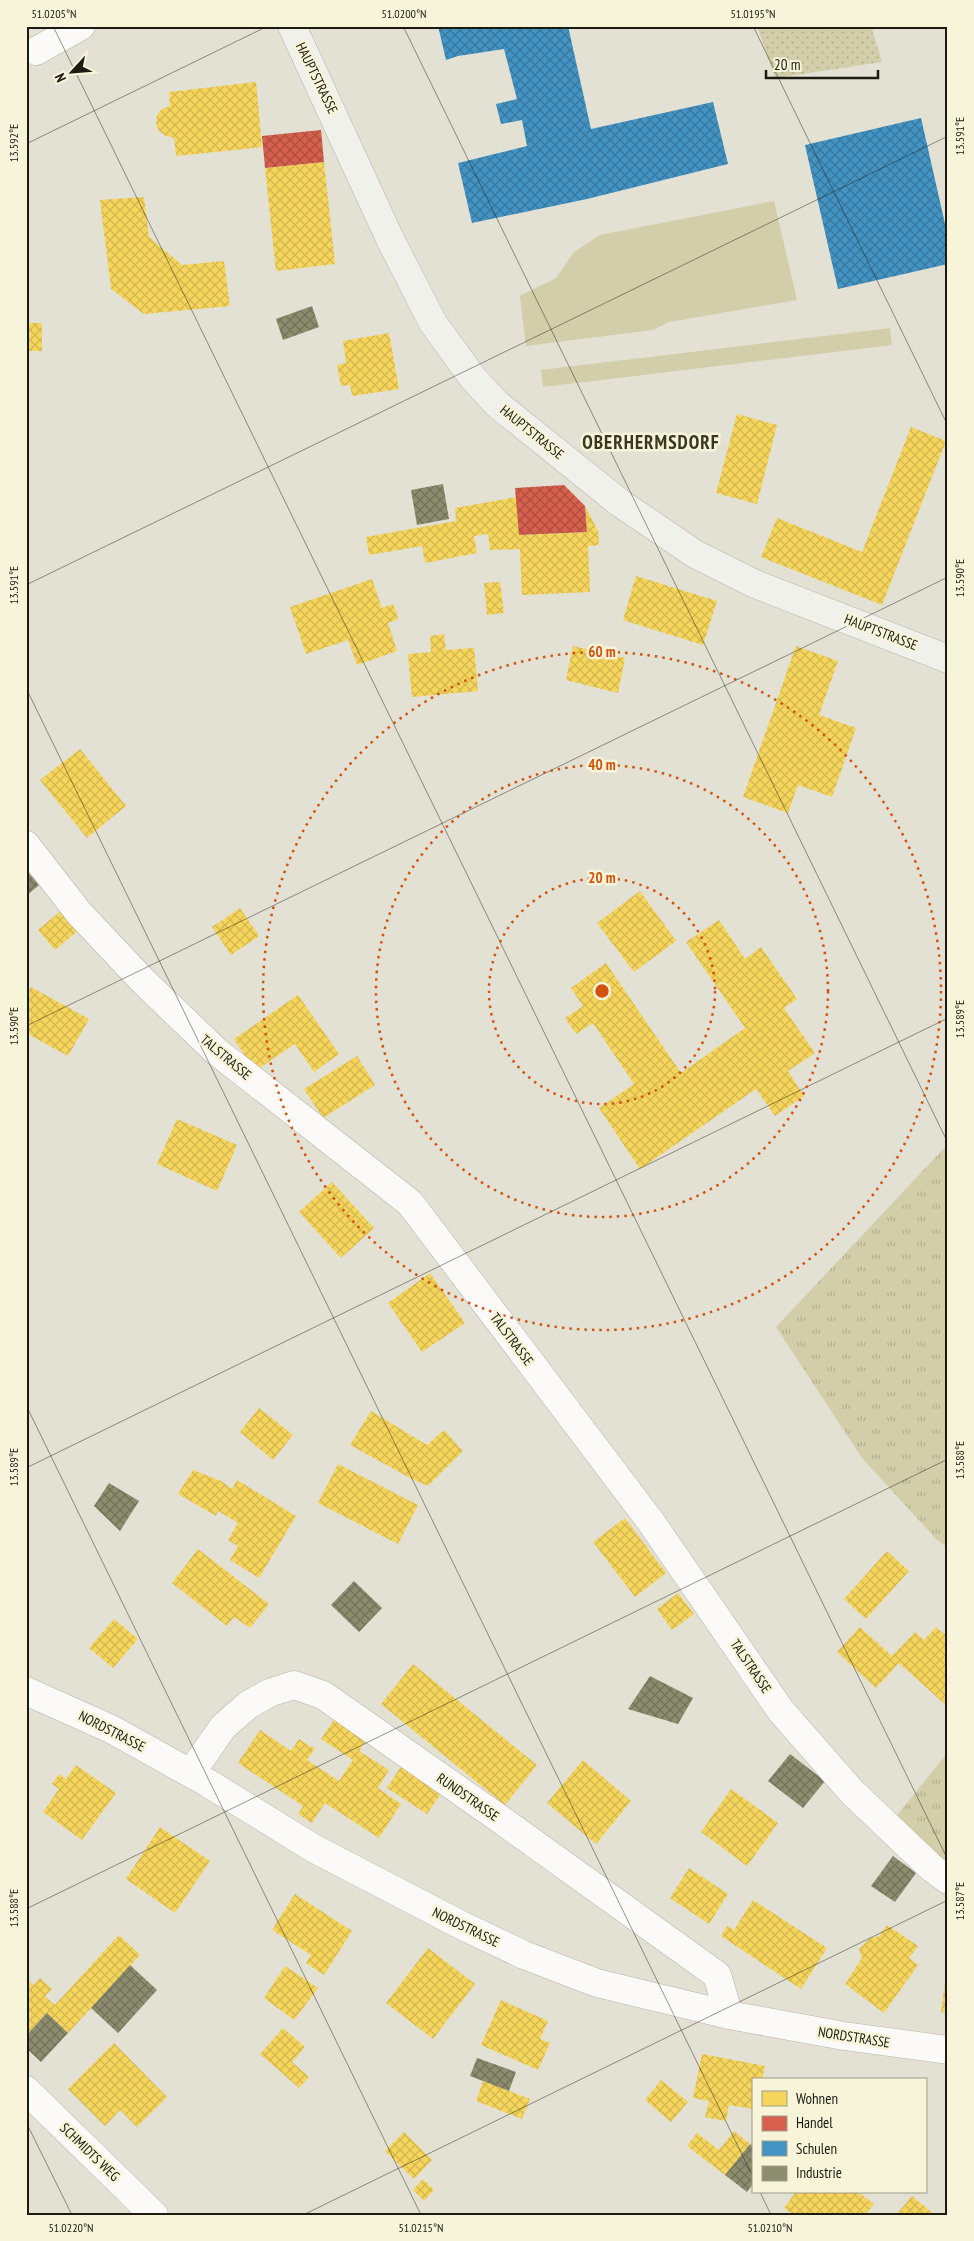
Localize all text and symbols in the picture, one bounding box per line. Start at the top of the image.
text: 51.0205°N [31,6,77,21]
text: 51.0200°N [381,6,427,21]
text: 51.0195°N [730,6,776,21]
street label: HAUPTSTRASSE [292,39,342,117]
north arrow [48,48,98,98]
scale bar [766,48,879,80]
text: 20 m [774,55,800,74]
text: N [51,70,70,85]
text: 13.591°E [952,117,967,155]
text: 13.592°E [6,124,21,162]
street label: HAUPTSTRASSE [496,401,568,463]
district label: OBERHERMSDORF [582,430,720,454]
text: 13.590°E [952,559,967,597]
text: 13.591°E [6,566,21,604]
street label: HAUPTSTRASSE [842,610,920,654]
text: 60 m [588,642,616,661]
text: 40 m [588,755,616,774]
text: 20 m [588,868,616,887]
centre of rings [593,982,611,1000]
text: 13.589°E [952,1000,967,1038]
text: 13.590°E [6,1007,21,1045]
street label: TALSTRASSE [197,1030,255,1084]
street label: TALSTRASSE [486,1309,538,1369]
text: 13.588°E [952,1441,967,1479]
text: 13.589°E [6,1448,21,1486]
street label: TALSTRASSE [726,1636,776,1696]
street label: NORDSTRASSE [76,1707,148,1755]
street label: RUNDSTRASSE [433,1769,503,1825]
text: 13.587°E [952,1882,967,1920]
text: 13.588°E [6,1889,21,1927]
street label: NORDSTRASSE [429,1903,503,1951]
street label: NORDSTRASSE [817,2022,891,2052]
legend [752,2078,926,2194]
text: Wohnen [796,2089,838,2108]
text: Handel [796,2113,833,2132]
street label: SCHMIDTS WEG [56,2119,124,2185]
text: Schulen [796,2139,837,2158]
text: Industrie [796,2163,842,2182]
text: 51.0220°N [48,2220,94,2235]
text: 51.0215°N [398,2220,444,2235]
text: 51.0210°N [747,2220,793,2235]

